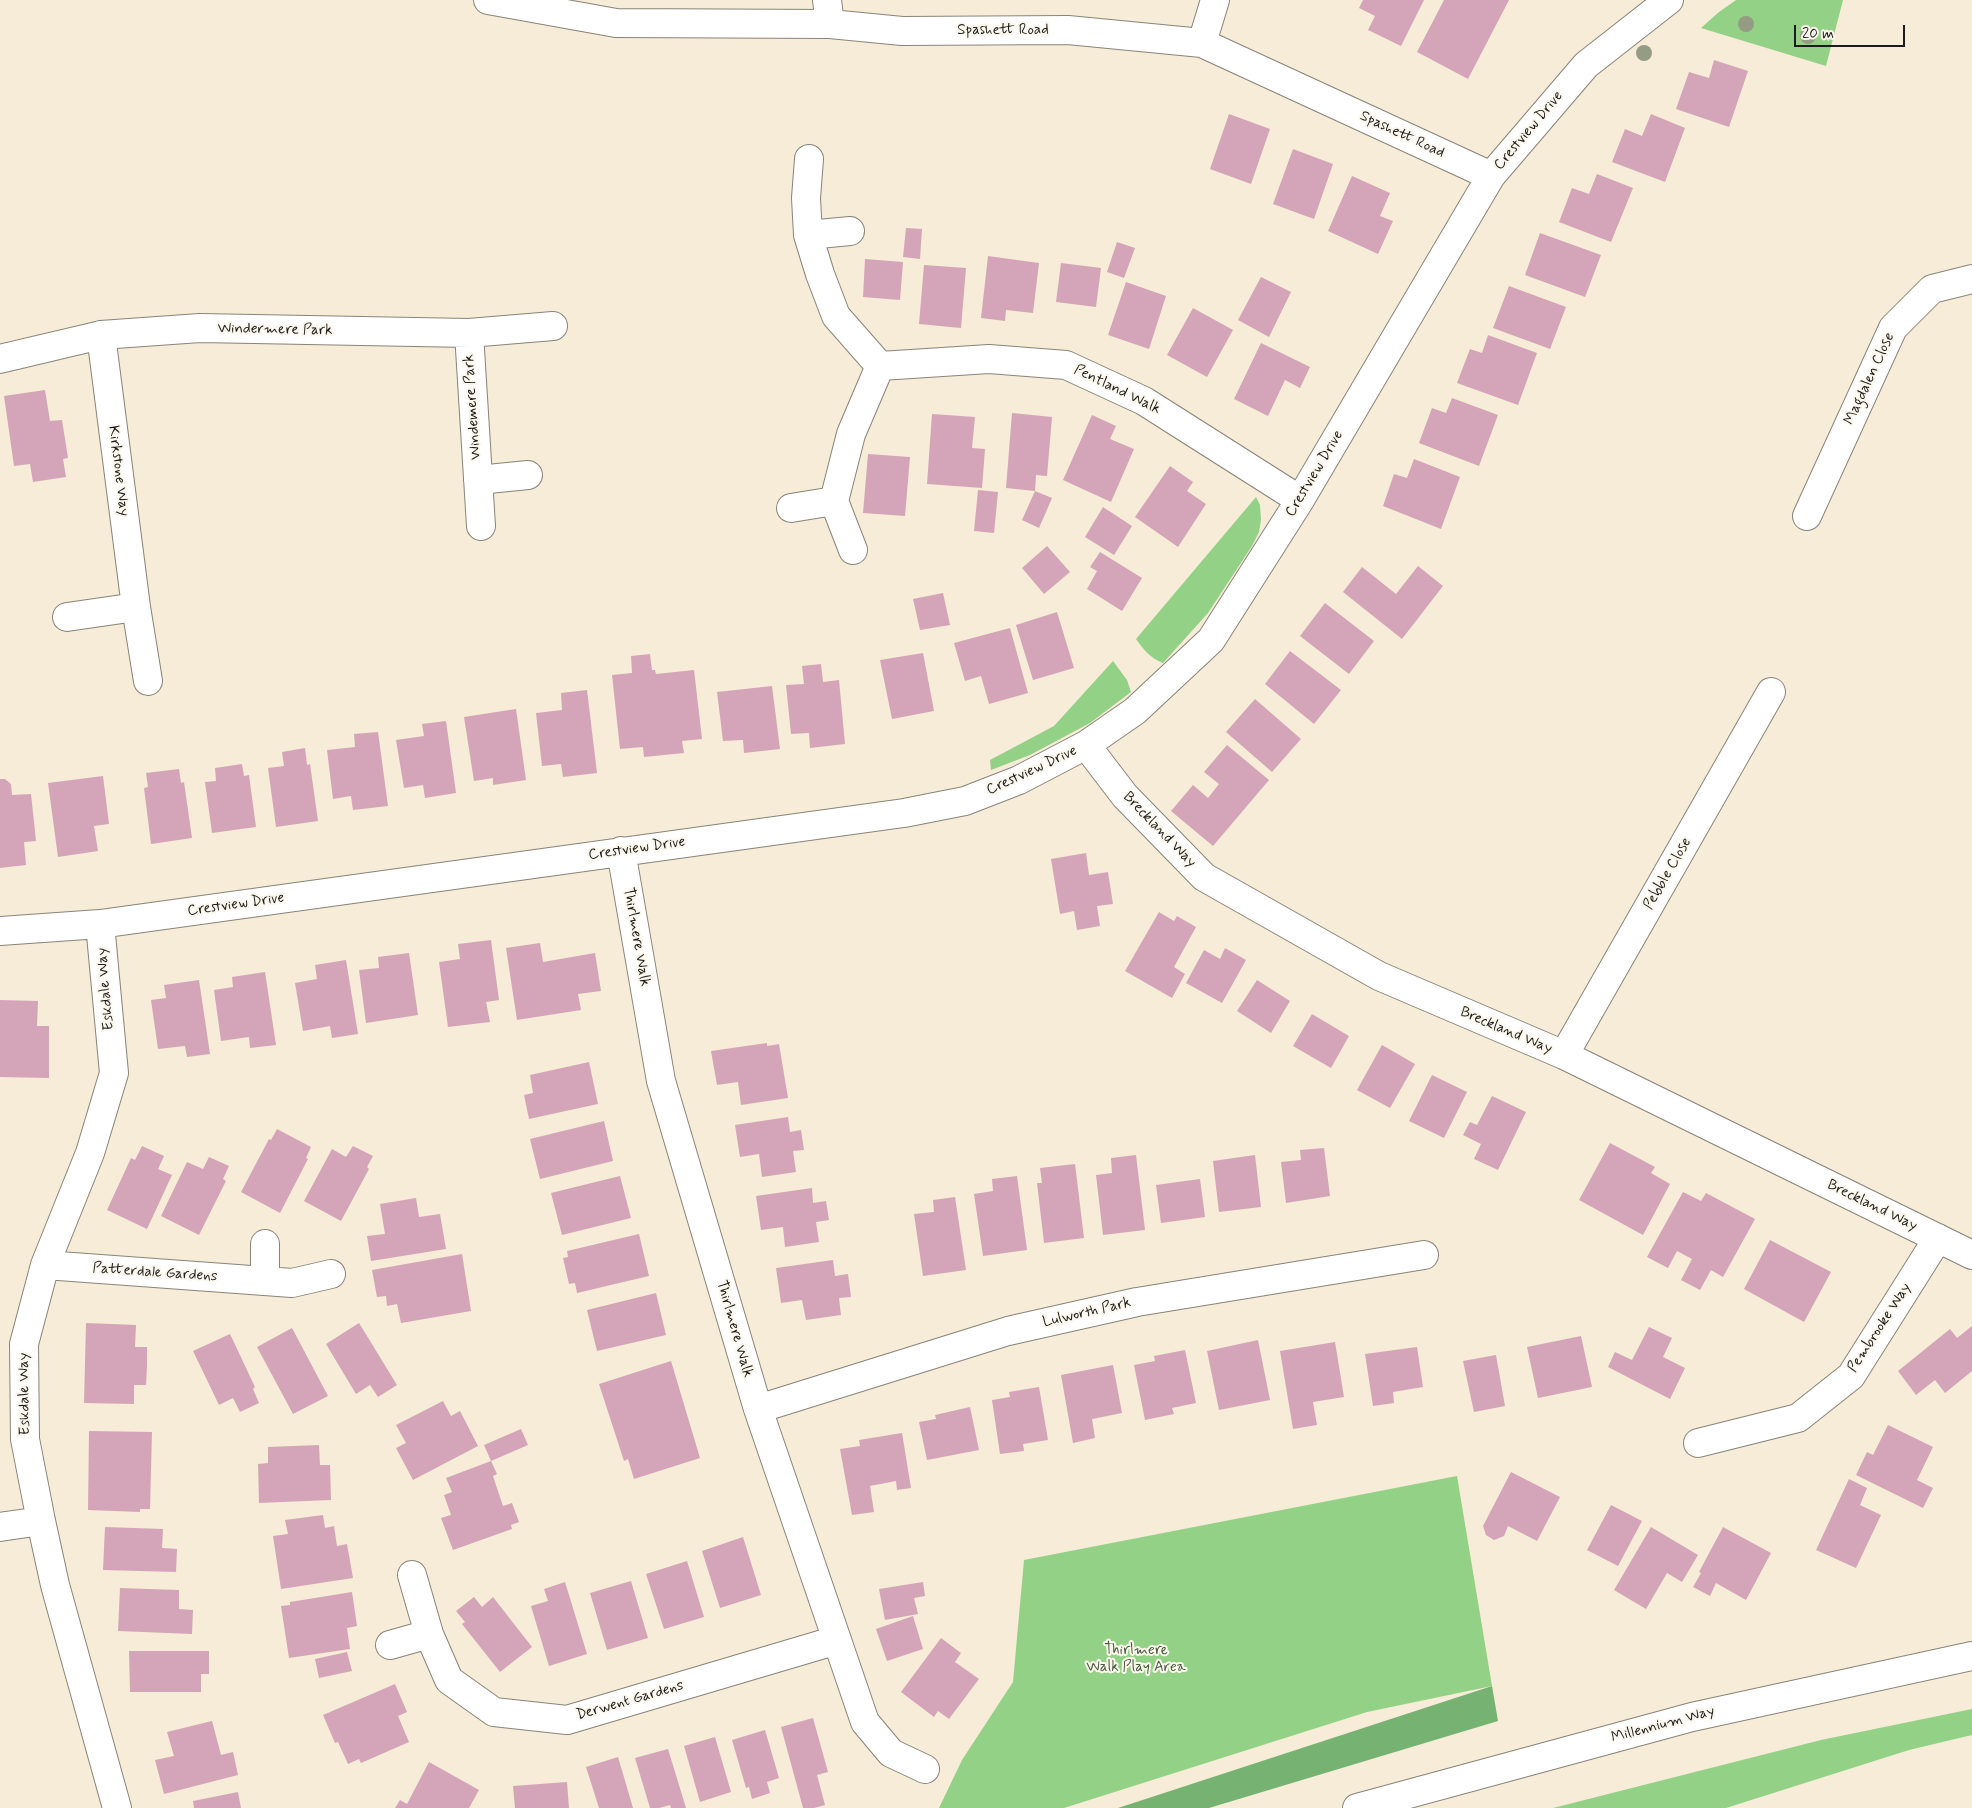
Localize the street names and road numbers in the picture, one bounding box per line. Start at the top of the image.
street label: Spashett Road [957,22,1049,40]
street label: Crestview Drive [1491,88,1567,174]
street label: Spashett Road [1357,108,1447,162]
street label: Windermere Park [217,320,333,340]
street label: Magdalen Close [1841,330,1899,428]
street label: Windemere Park [460,354,486,460]
street label: Pentland Walk [1071,361,1163,419]
street label: Kirkstone Way [104,425,132,517]
street label: Crestview Drive [1282,428,1348,520]
street label: Crestview Drive [984,742,1080,800]
street label: Breckland Way [1118,788,1200,872]
street label: Crestview Drive [587,833,687,865]
street label: Pebble Close [1640,835,1696,913]
street label: Thirlmere Walk [618,886,654,988]
street label: Crestview Drive [186,889,286,921]
street label: Eskdale Way [93,947,119,1031]
street label: Breckland Way [1457,1004,1555,1058]
street label: Breckland Way [1824,1176,1920,1236]
street label: Patterdale Gardens [92,1260,218,1286]
street label: Thirlmere Walk [712,1278,756,1380]
street label: Pembrooke Way [1844,1280,1916,1376]
street label: Lulworth Park [1041,1294,1133,1332]
street label: Eskdale Way [15,1352,35,1436]
street label: Derwent Gardens [574,1677,686,1725]
street label: Millennium Way [1609,1703,1717,1747]

